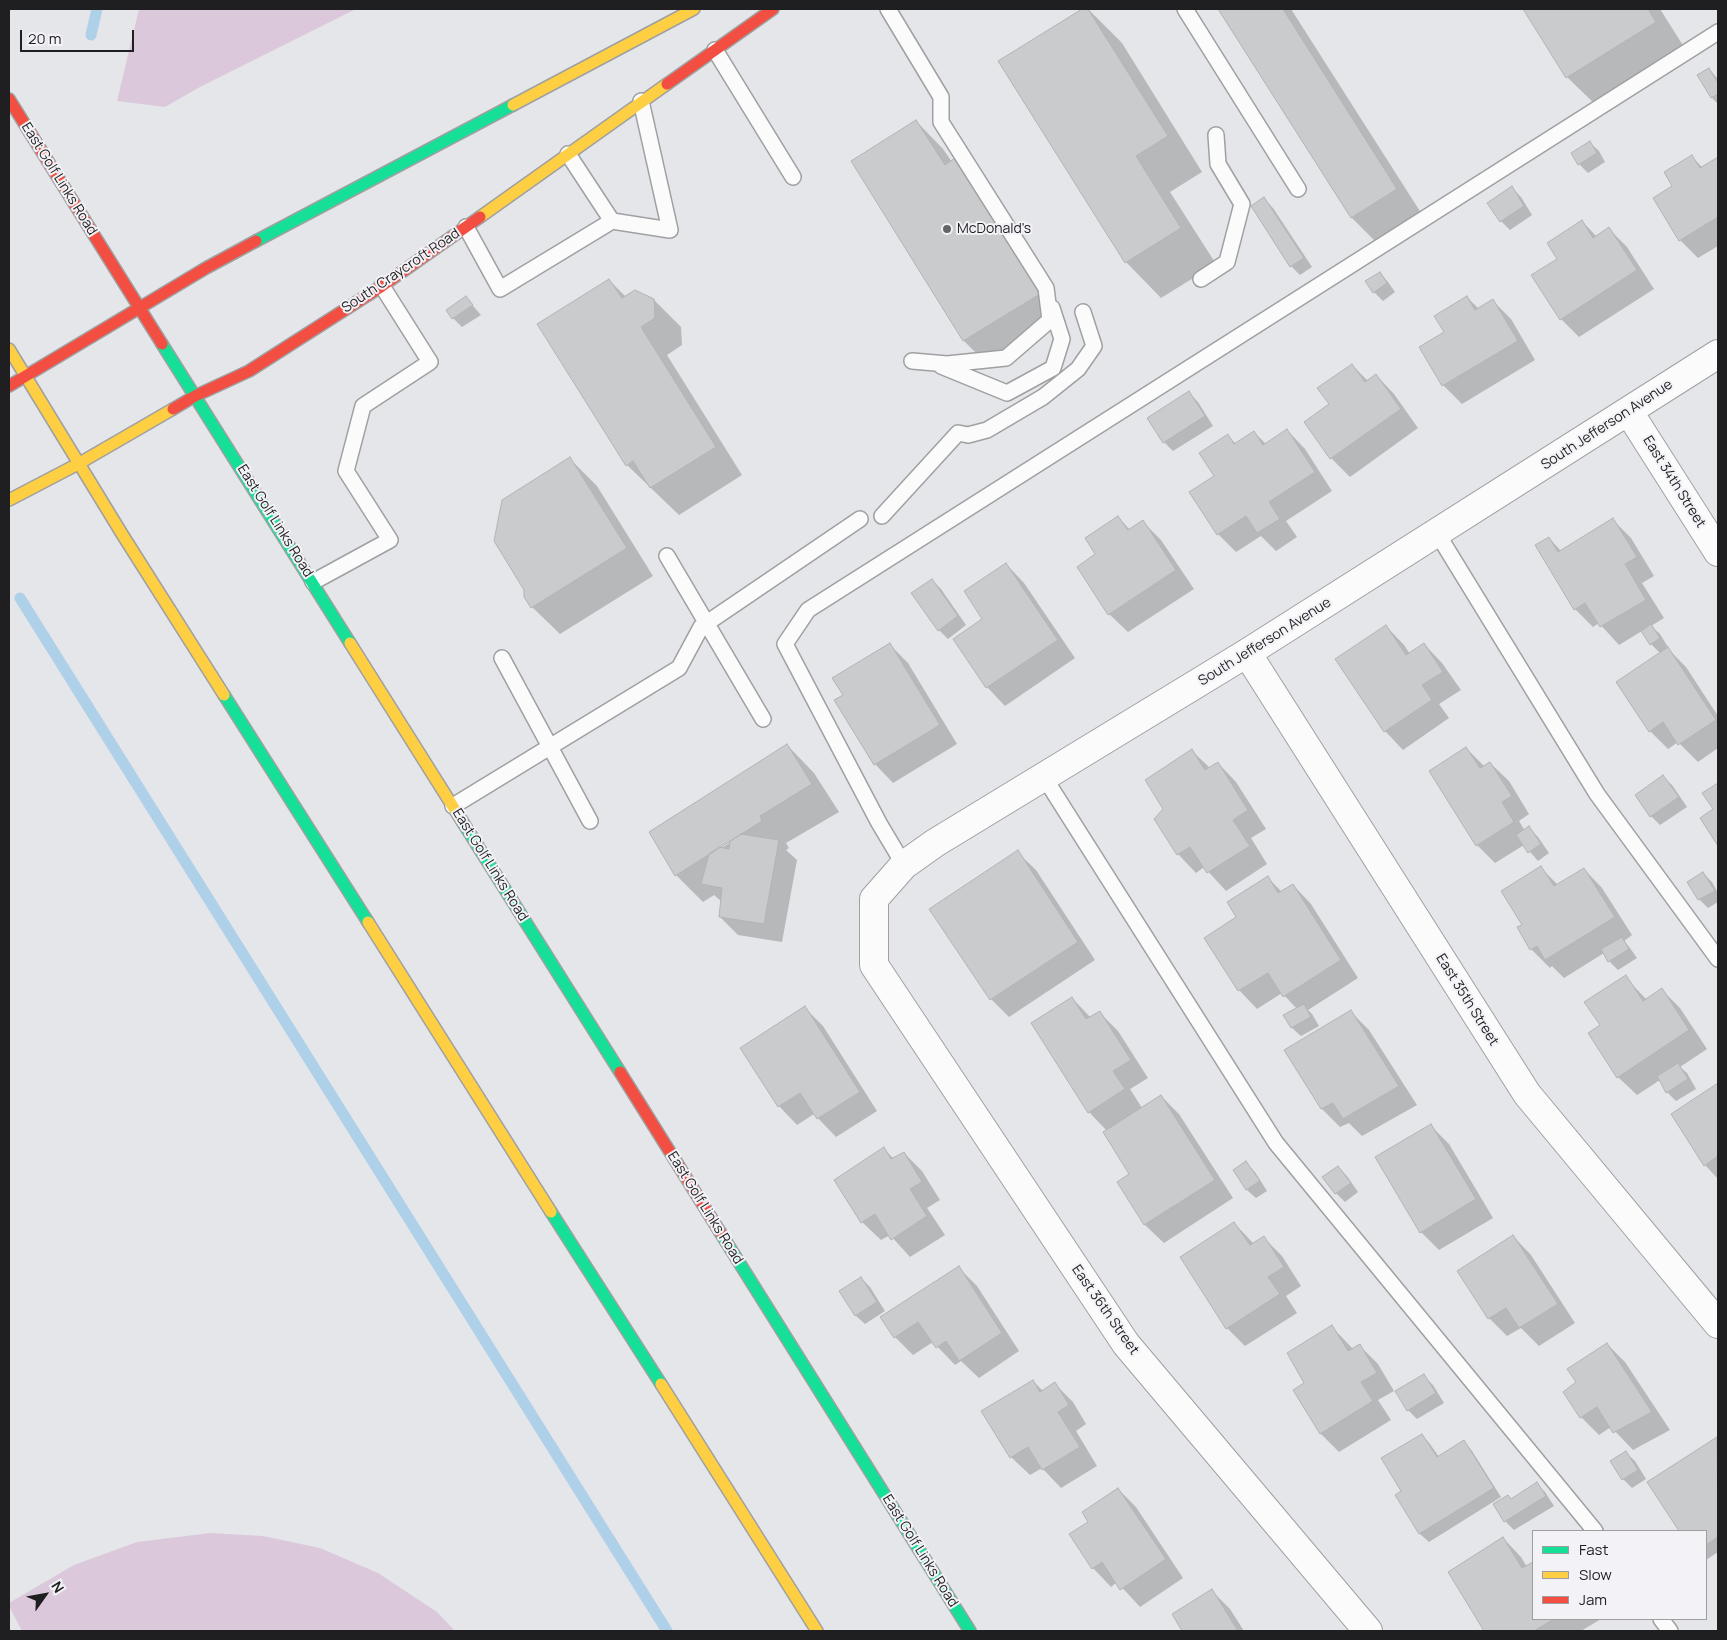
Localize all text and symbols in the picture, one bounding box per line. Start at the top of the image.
scale bar [22,20,136,52]
text: 20 m [28,28,61,49]
street label: East Golf Links Road [18,120,100,238]
place label: McDonald's [957,221,1031,237]
marker: McDonald's [941,223,953,235]
street label: South Craycroft Road [339,225,463,317]
street label: South Jefferson Avenue [1538,376,1676,474]
street label: East 34th Street [1639,433,1709,531]
street label: East Golf Links Road [234,462,316,580]
street label: South Jefferson Avenue [1196,594,1334,690]
street label: East Golf Links Road [449,806,531,924]
street label: East 35th Street [1432,951,1502,1049]
street label: East Golf Links Road [664,1149,746,1267]
street label: East 36th Street [1068,1262,1142,1358]
street label: East Golf Links Road [879,1492,961,1610]
legend [1532,1530,1707,1620]
text: Fast [1579,1539,1608,1560]
text: Slow [1579,1564,1612,1585]
north arrow [20,1570,70,1620]
text: N [47,1577,69,1596]
text: Jam [1579,1589,1607,1610]

